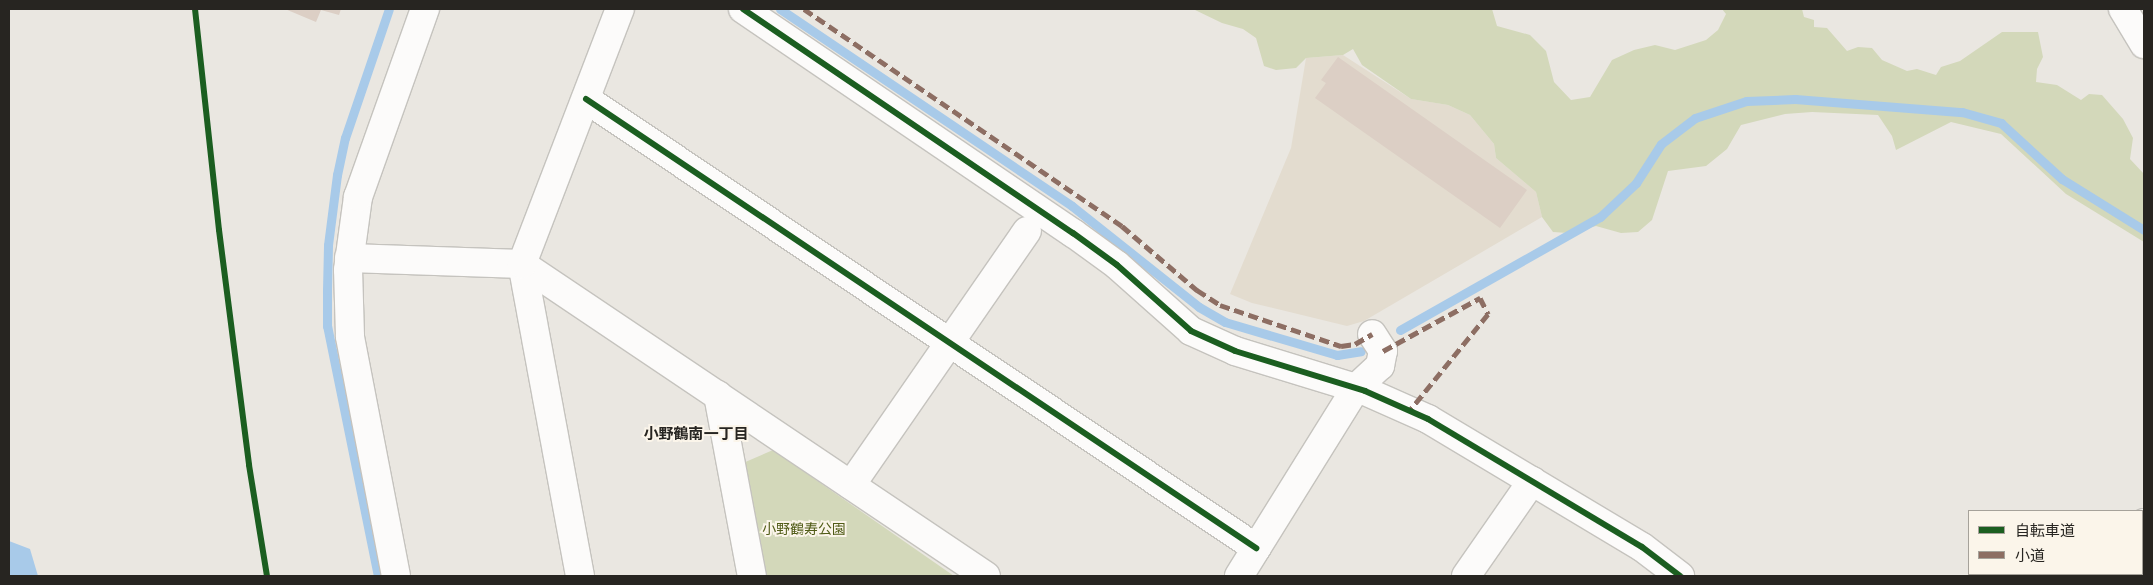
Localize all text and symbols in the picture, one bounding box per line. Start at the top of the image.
district label: 小野鶴南一丁目 [644,425,748,443]
legend [1968,510,2143,575]
park label: 小野鶴寿公園 [762,521,846,537]
text: 自転車道 [2015,521,2075,540]
text: 小道 [2015,546,2045,565]

